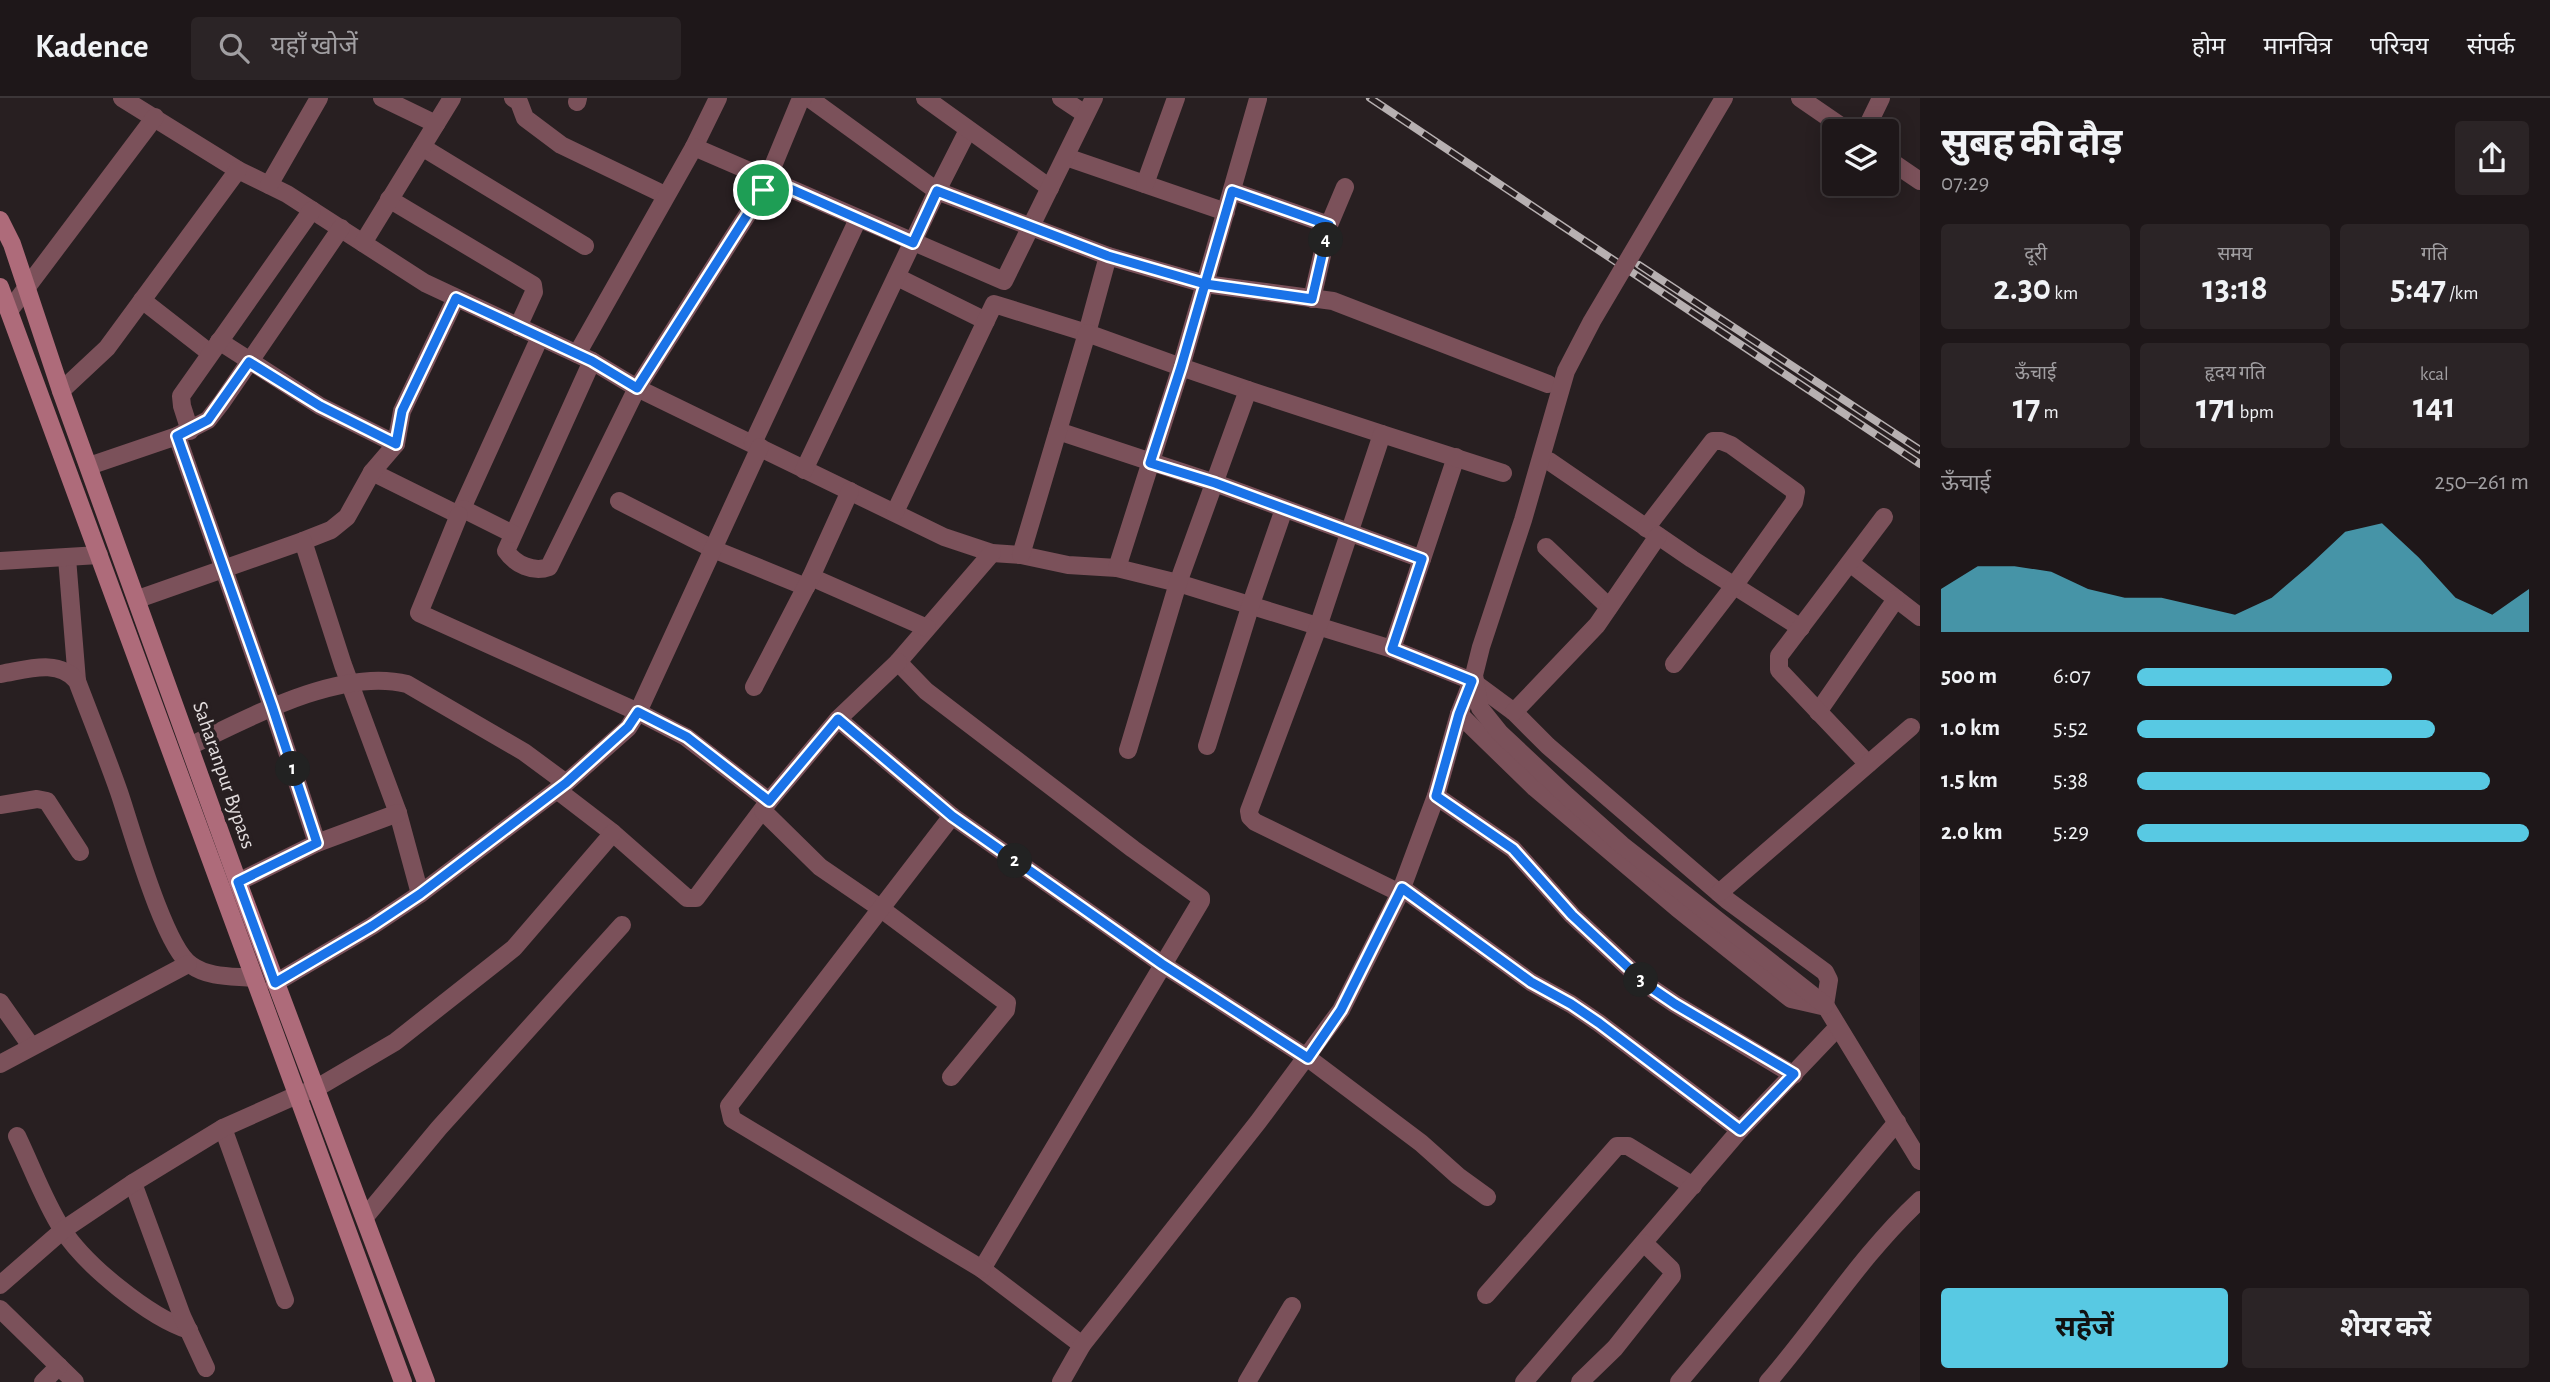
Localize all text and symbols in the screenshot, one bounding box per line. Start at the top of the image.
search box [191,17,681,80]
icon: search [215,29,253,67]
text: Kadence [35,31,149,64]
text: यहाँ खोजें [271,33,358,59]
text: होम [2192,35,2225,59]
text: मानचित्र [2263,35,2332,59]
text: परिचय [2370,35,2429,59]
text: संपर्क [2467,35,2515,59]
map controls [1822,119,1899,196]
button: layers [1822,119,1899,196]
button: share [2455,121,2529,195]
text: सुबह की दौड़ [1941,125,2122,163]
pin [733,160,793,220]
icon: arrive [744,171,782,209]
text: 07:29 [1941,172,1989,195]
pin: 4 [1308,222,1344,258]
text: 4 [1321,230,1330,249]
text: दूरी [2024,245,2047,264]
text: समय [2217,245,2253,264]
text: गति [2421,245,2448,264]
text: 2.30 [1993,271,2051,306]
text: 13:18 [2202,271,2268,306]
text: 5:47 [2390,271,2446,306]
text: km [2051,284,2078,303]
text: /km [2446,284,2478,303]
text: ऊँचाई [2015,364,2056,383]
text: हृदय गति [2204,364,2266,383]
text: kcal [2420,365,2449,384]
text: 141 [2413,389,2456,424]
text: 17 [2013,390,2040,425]
text: 171 [2196,390,2236,425]
text: m [2040,403,2059,422]
text: bpm [2236,403,2274,422]
text: 250–261 m [2434,471,2529,494]
text: ऊँचाई [1941,472,1991,495]
text: 500 m [1941,665,1997,688]
text: 6:07 [2053,665,2091,688]
street label: Saharanpur Bypass [189,699,259,851]
text: 1.0 km [1941,717,2000,740]
text: 5:52 [2053,717,2088,740]
pin: 1 [276,752,310,786]
text: 1 [289,759,296,778]
text: 1.5 km [1941,769,1998,792]
text: 5:38 [2053,769,2088,792]
text: 2.0 km [1941,821,2003,844]
text: 5:29 [2053,821,2089,844]
pin: 2 [998,844,1032,878]
text: 2 [1010,851,1019,870]
pin: 3 [1624,962,1658,998]
text: 3 [1636,970,1645,989]
button: सहेजें [1941,1288,2228,1368]
button: शेयर करें [2242,1288,2529,1368]

